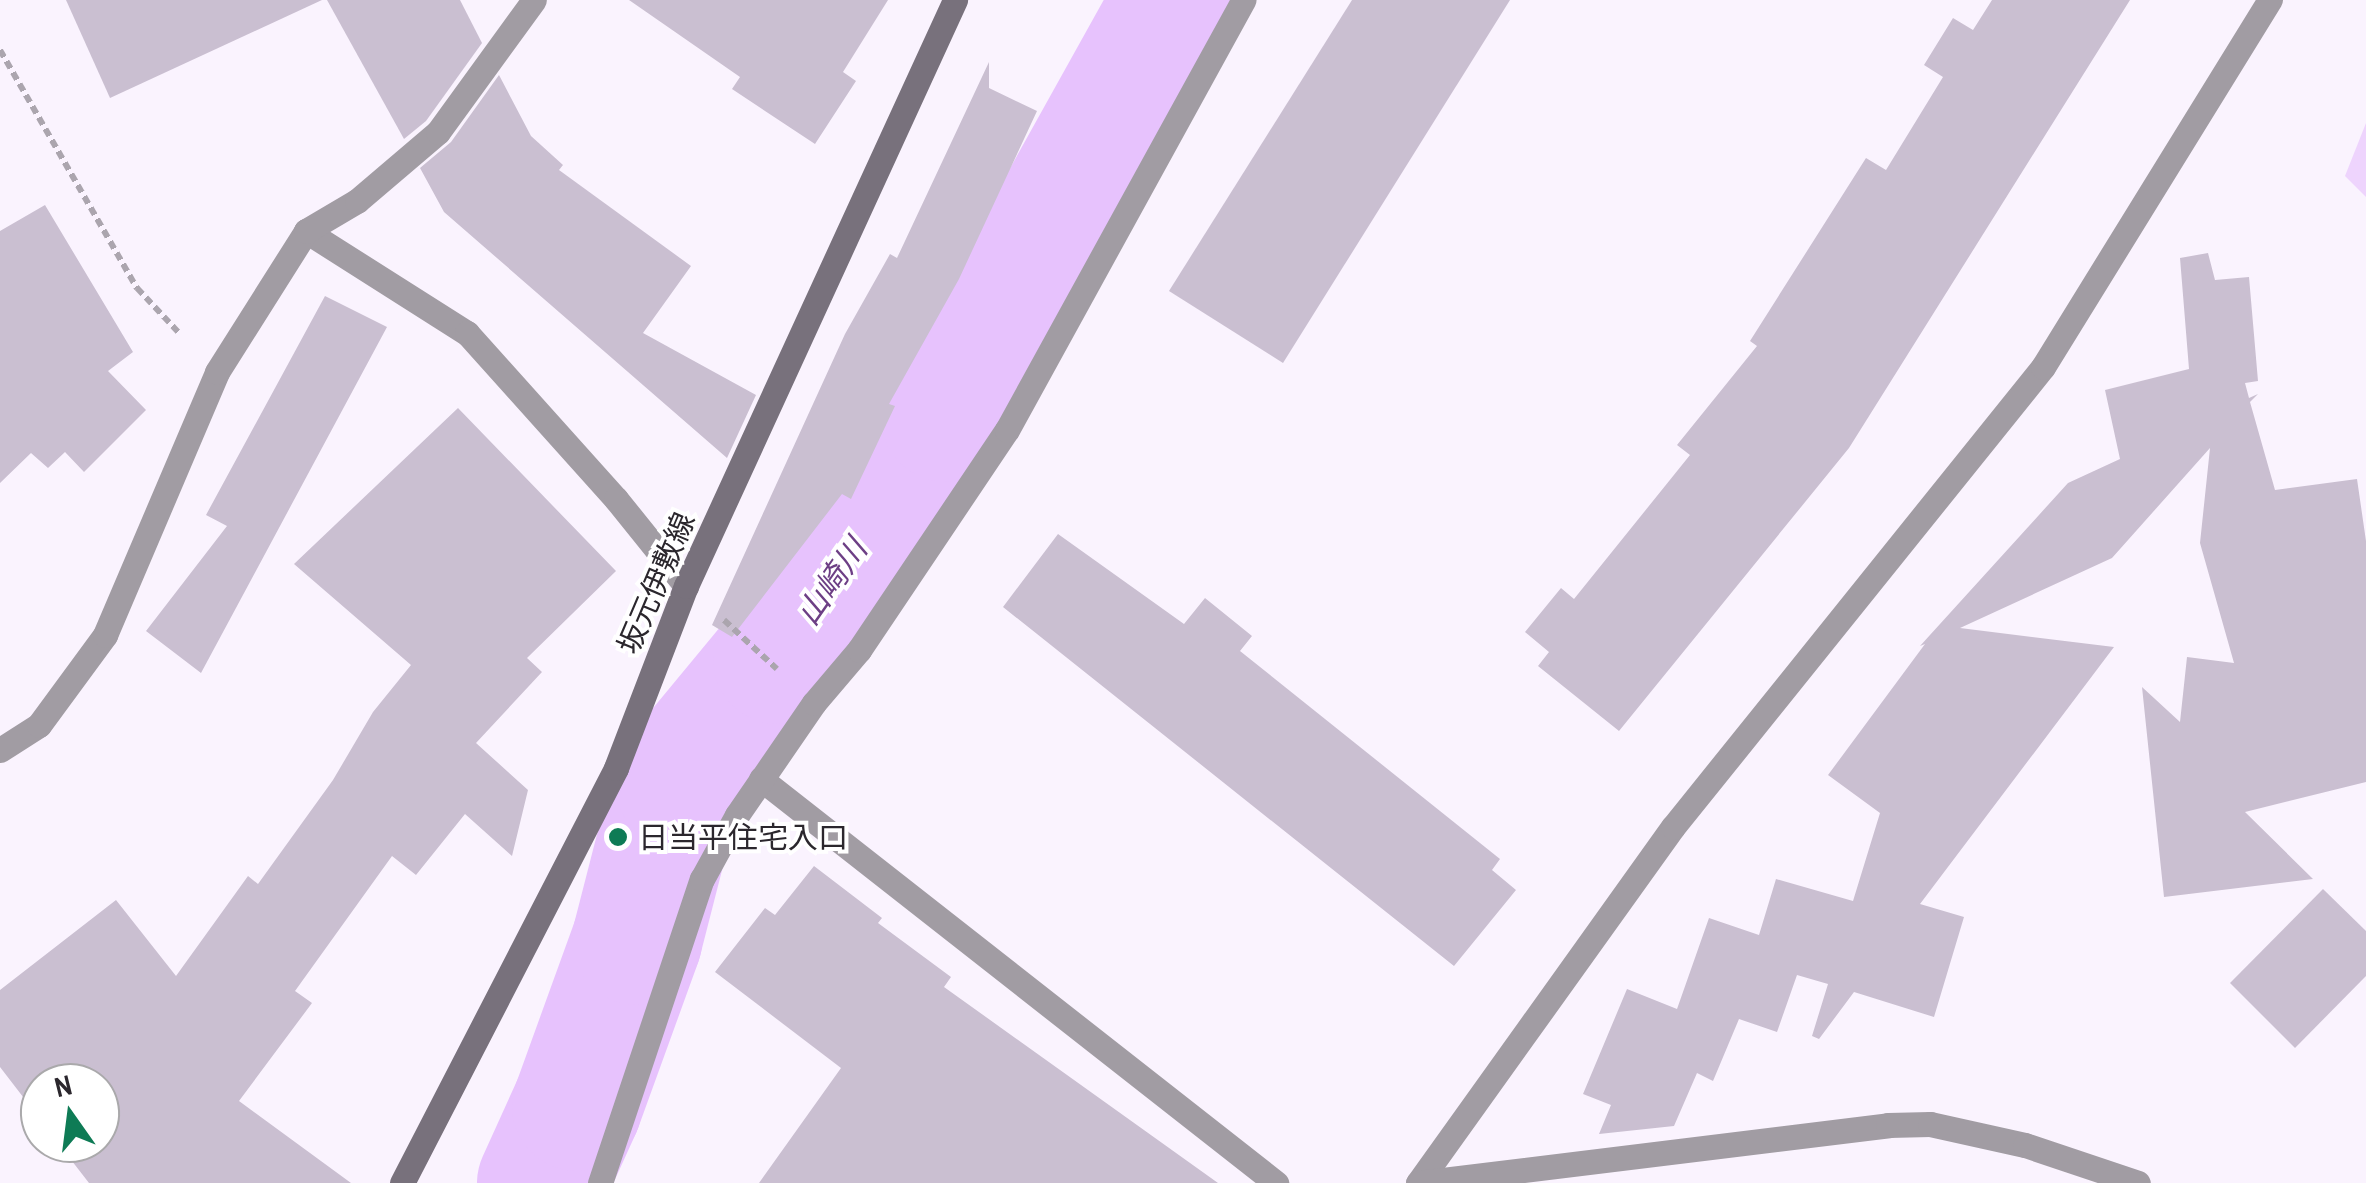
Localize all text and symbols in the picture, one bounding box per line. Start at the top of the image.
street label: 坂元伊敷線 [610,507,702,659]
water label: 山崎川 [789,532,875,632]
place label: 日当平住宅入口 [638,819,848,855]
marker: 日当平住宅入口 [607,826,629,848]
north arrow [20,1063,120,1163]
text: N [51,1065,76,1106]

